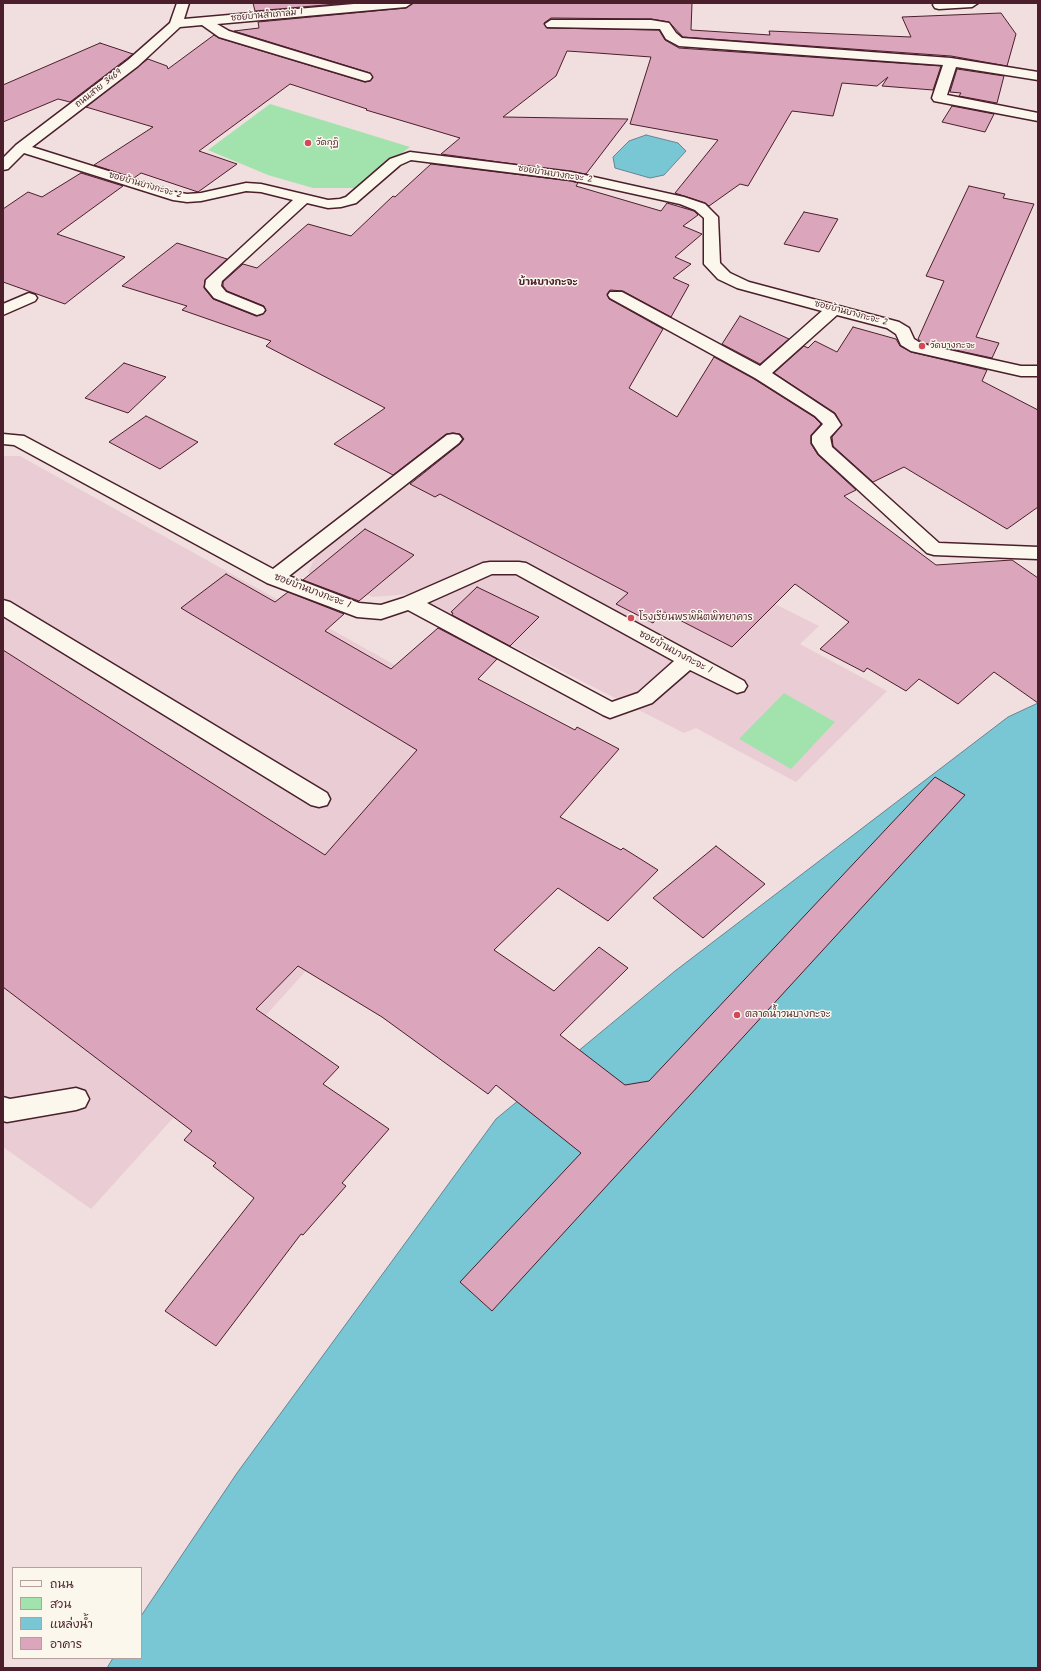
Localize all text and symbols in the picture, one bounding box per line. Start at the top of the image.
street label: ซอยบ้านสำเภาล่ม 1 [230,7,304,25]
street label: ถนนสาย 3469 [73,67,125,111]
marker: วัดกุฏิ [303,138,313,148]
place label: วัดกุฏิ [316,138,338,148]
street label: ซอยบ้านบางกะจะ 2 [517,164,593,186]
street label: ซอยบ้านบางกะจะ 2 [107,170,183,202]
district label: บ้านบางกะจะ [518,277,578,289]
street label: ซอยบ้านบางกะจะ 2 [813,299,889,329]
marker: วัดบางกะจะ [917,341,927,351]
place label: วัดบางกะจะ [930,341,975,351]
street label: ซอยบ้านบางกะจะ 1 [272,572,352,612]
place label: โรงเรียนพรพินิตพิทยาคาร [639,612,753,624]
marker: โรงเรียนพรพินิตพิทยาคาร [626,613,636,623]
street label: ซอยบ้านบางกะจะ 1 [636,629,714,677]
place label: ตลาดน้ำวนบางกะจะ [745,1009,831,1021]
marker: ตลาดน้ำวนบางกะจะ [732,1010,742,1020]
legend [12,1567,142,1659]
text: ถนน [50,1575,74,1594]
text: สวน [50,1595,71,1614]
text: แหล่งน้ำ [50,1615,93,1634]
text: อาคาร [50,1635,82,1654]

